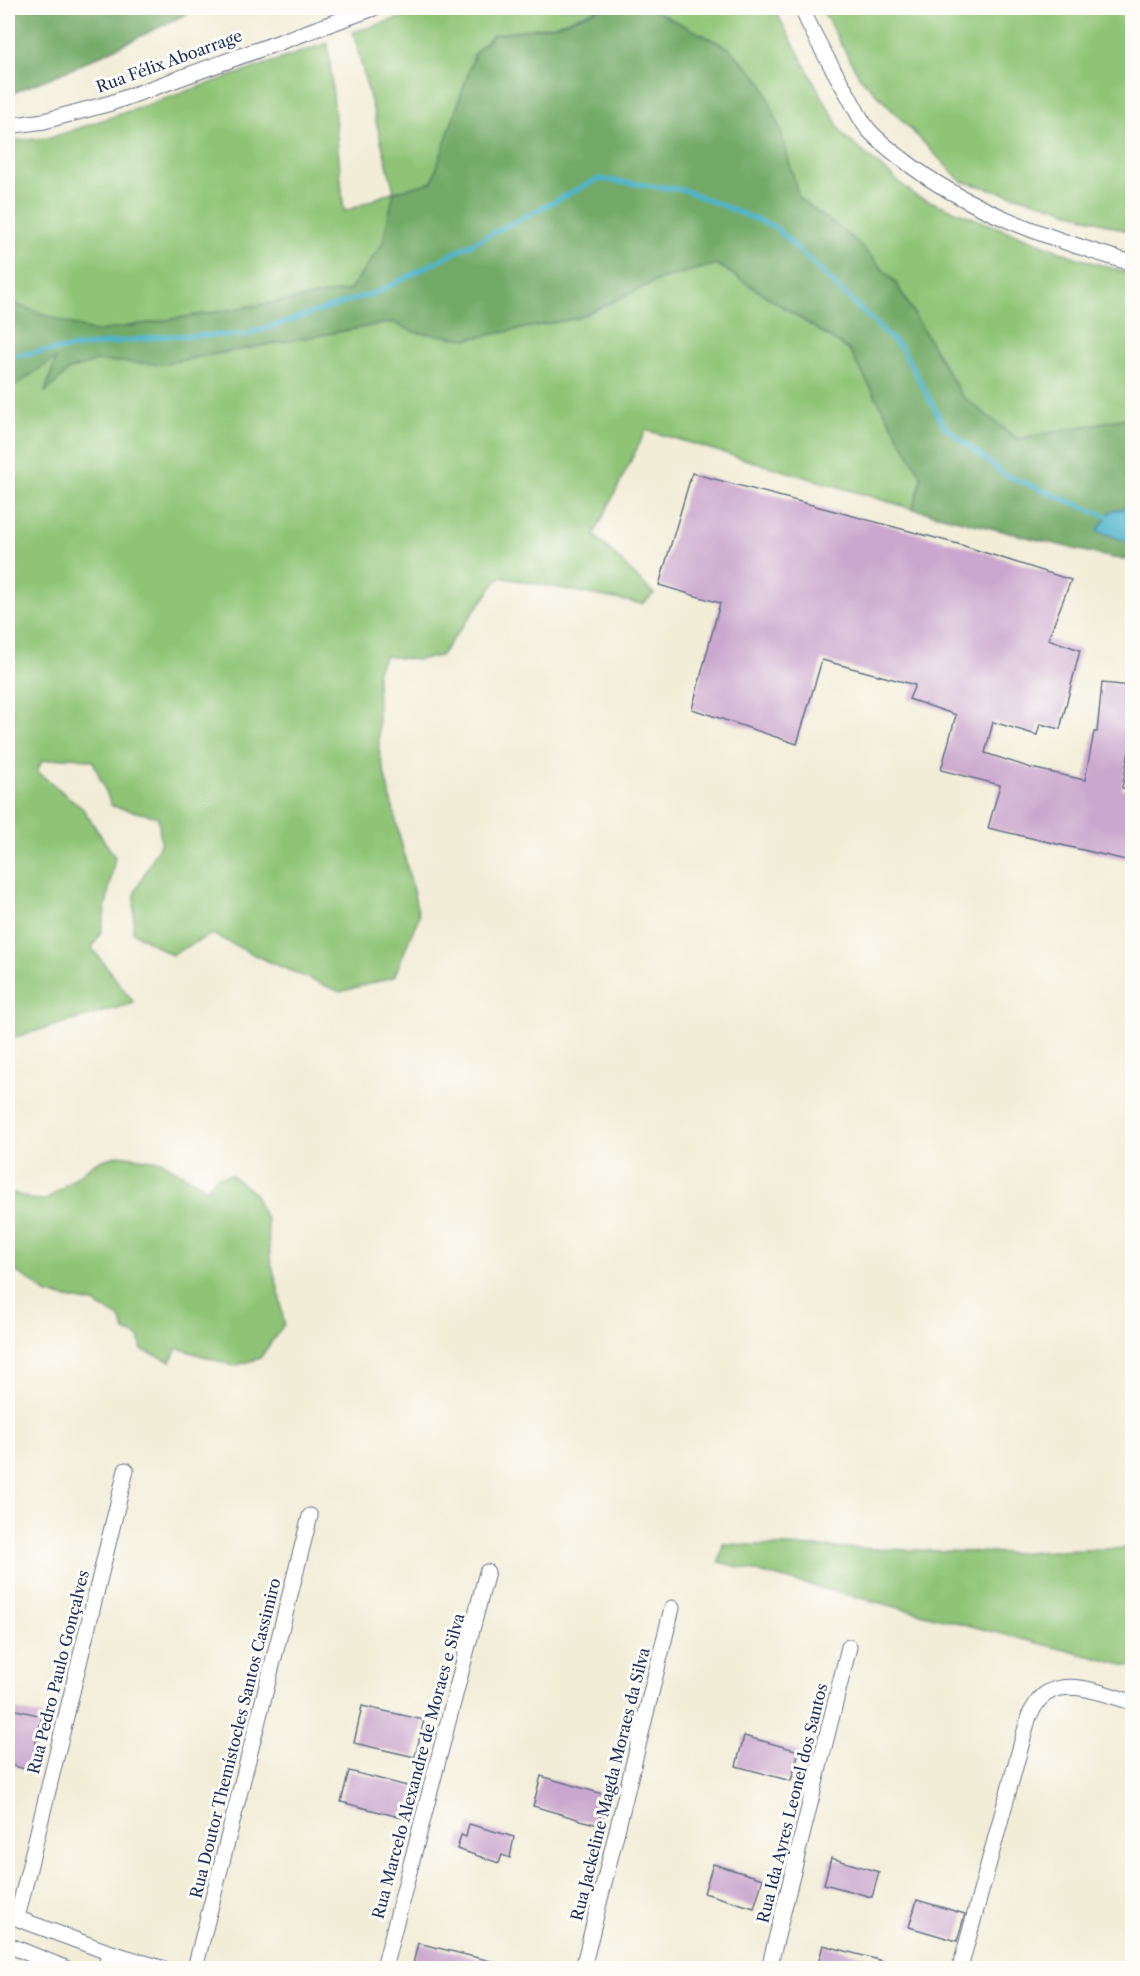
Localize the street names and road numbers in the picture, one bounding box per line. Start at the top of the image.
street label: Rua Félix Aboarrage [93,25,245,97]
street label: Rua Pedro Paulo Gonçalves [23,1568,93,1776]
street label: Rua Doutor Themístocles Santos Cassimiro [185,1576,285,1900]
street label: Rua Marcelo Alexandre de Moraes e Silva [368,1610,469,1921]
street label: Rua Jackeline Magda Moraes da Silva [566,1645,654,1923]
street label: Rua Ida Ayres Leonel dos Santos [753,1681,831,1925]

